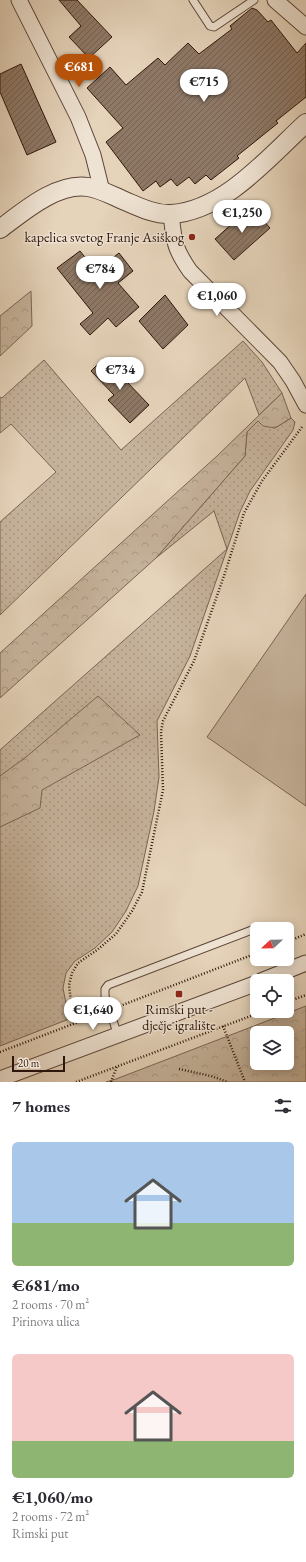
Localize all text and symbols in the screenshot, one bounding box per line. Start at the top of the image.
pin: €681 [55,54,103,88]
text: €681 [64,58,94,75]
pin: €715 [180,69,228,103]
text: €715 [189,73,219,90]
pin: €1,250 [209,200,275,234]
text: €1,250 [222,204,262,221]
place label: kapelica svetog Franje Asiškog [24,228,185,246]
marker: kapelica svetog Franje Asiškog [187,232,197,242]
pin: €784 [76,256,124,290]
text: €784 [85,260,115,277]
pin: €1,060 [184,283,250,317]
text: €1,060 [197,287,237,304]
pin: €734 [96,357,144,391]
text: €734 [105,361,135,378]
north arrow [250,922,294,966]
map controls [250,922,294,1070]
button: locate [250,974,294,1018]
marker: Rimski put - dječje igralište [174,989,184,999]
pin: €1,640 [60,997,126,1031]
place label: Rimski put - dječje igralište [142,1000,216,1034]
text: €1,640 [73,1001,113,1018]
button: layers [250,1026,294,1070]
scale bar [12,1054,65,1073]
text: 20 m [18,1056,39,1070]
text: 7 homes [12,1095,70,1117]
icon: filters [272,1095,294,1117]
icon: home [117,1168,189,1240]
text: €681/mo [12,1274,80,1296]
text: 2 rooms · 70 m² [12,1296,89,1313]
text: Pirinova ulica [12,1313,80,1330]
icon: home [117,1380,189,1452]
text: €1,060/mo [12,1486,93,1508]
text: 2 rooms · 72 m² [12,1508,89,1525]
text: Rimski put [12,1525,68,1542]

